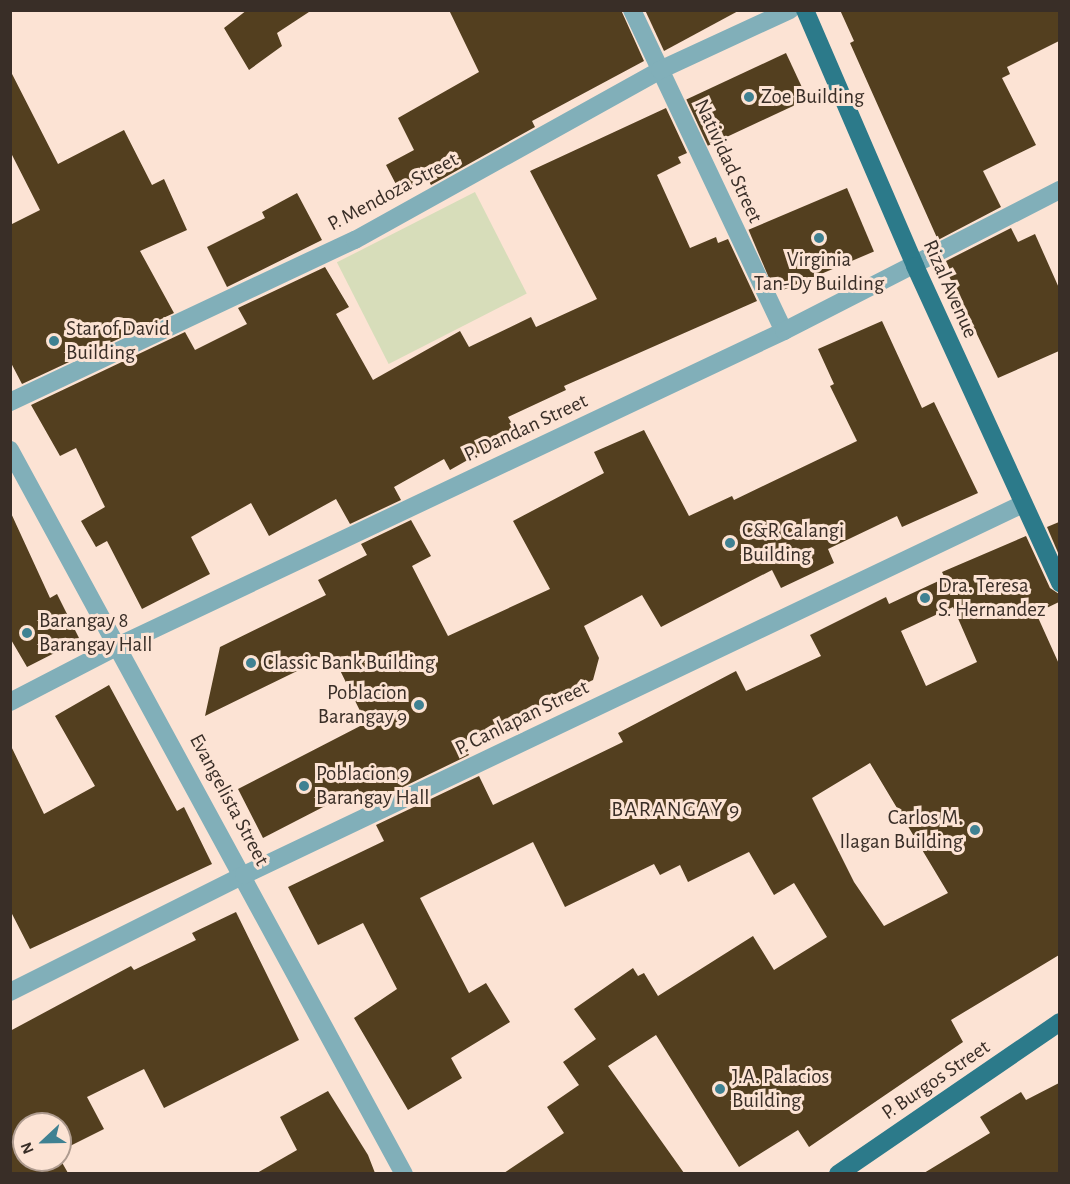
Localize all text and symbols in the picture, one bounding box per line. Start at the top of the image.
place label: Zoe Building [761,84,864,110]
marker: Zoe Building [742,90,756,104]
street label: Natividad Street [688,95,768,227]
street label: P. Mendoza Street [323,147,463,237]
marker: Virginia Tan-Dy Building [812,231,826,245]
street label: Rizal Avenue [917,236,983,342]
place label: Virginia Tan-Dy Building [754,247,884,297]
place label: Star of David Building [66,316,170,366]
marker: Star of David Building [47,334,61,348]
street label: P. Dandan Street [460,388,592,468]
place label: C&R Calangi Building [742,518,844,568]
marker: C&R Calangi Building [723,536,737,550]
place label: Dra. Teresa S. Hernandez [938,573,1046,623]
marker: Dra. Teresa S. Hernandez [916,589,934,607]
place label: Barangay 8 Barangay Hall [39,608,153,658]
marker: Barangay 8 Barangay Hall [20,626,34,640]
place label: Classic Bank Building [263,650,435,676]
marker: Classic Bank Building [244,656,258,670]
street label: P. Canlapan Street [451,675,593,761]
place label: Poblacion Barangay 9 [318,680,407,730]
marker: Poblacion Barangay 9 [412,698,426,712]
street label: Evangelista Street [184,730,274,870]
place label: Poblacion 9 Barangay Hall [316,761,430,811]
marker: Poblacion 9 Barangay Hall [297,779,311,793]
district label: BARANGAY 9 [611,797,741,823]
place label: Carlos M. Ilagan Building [839,805,963,855]
marker: Carlos M. Ilagan Building [968,823,982,837]
street label: P. Burgos Street [877,1035,995,1125]
place label: J.A. Palacios Building [732,1064,829,1114]
marker: J.A. Palacios Building [713,1082,727,1096]
north arrow [12,1112,72,1172]
text: N [18,1140,37,1156]

